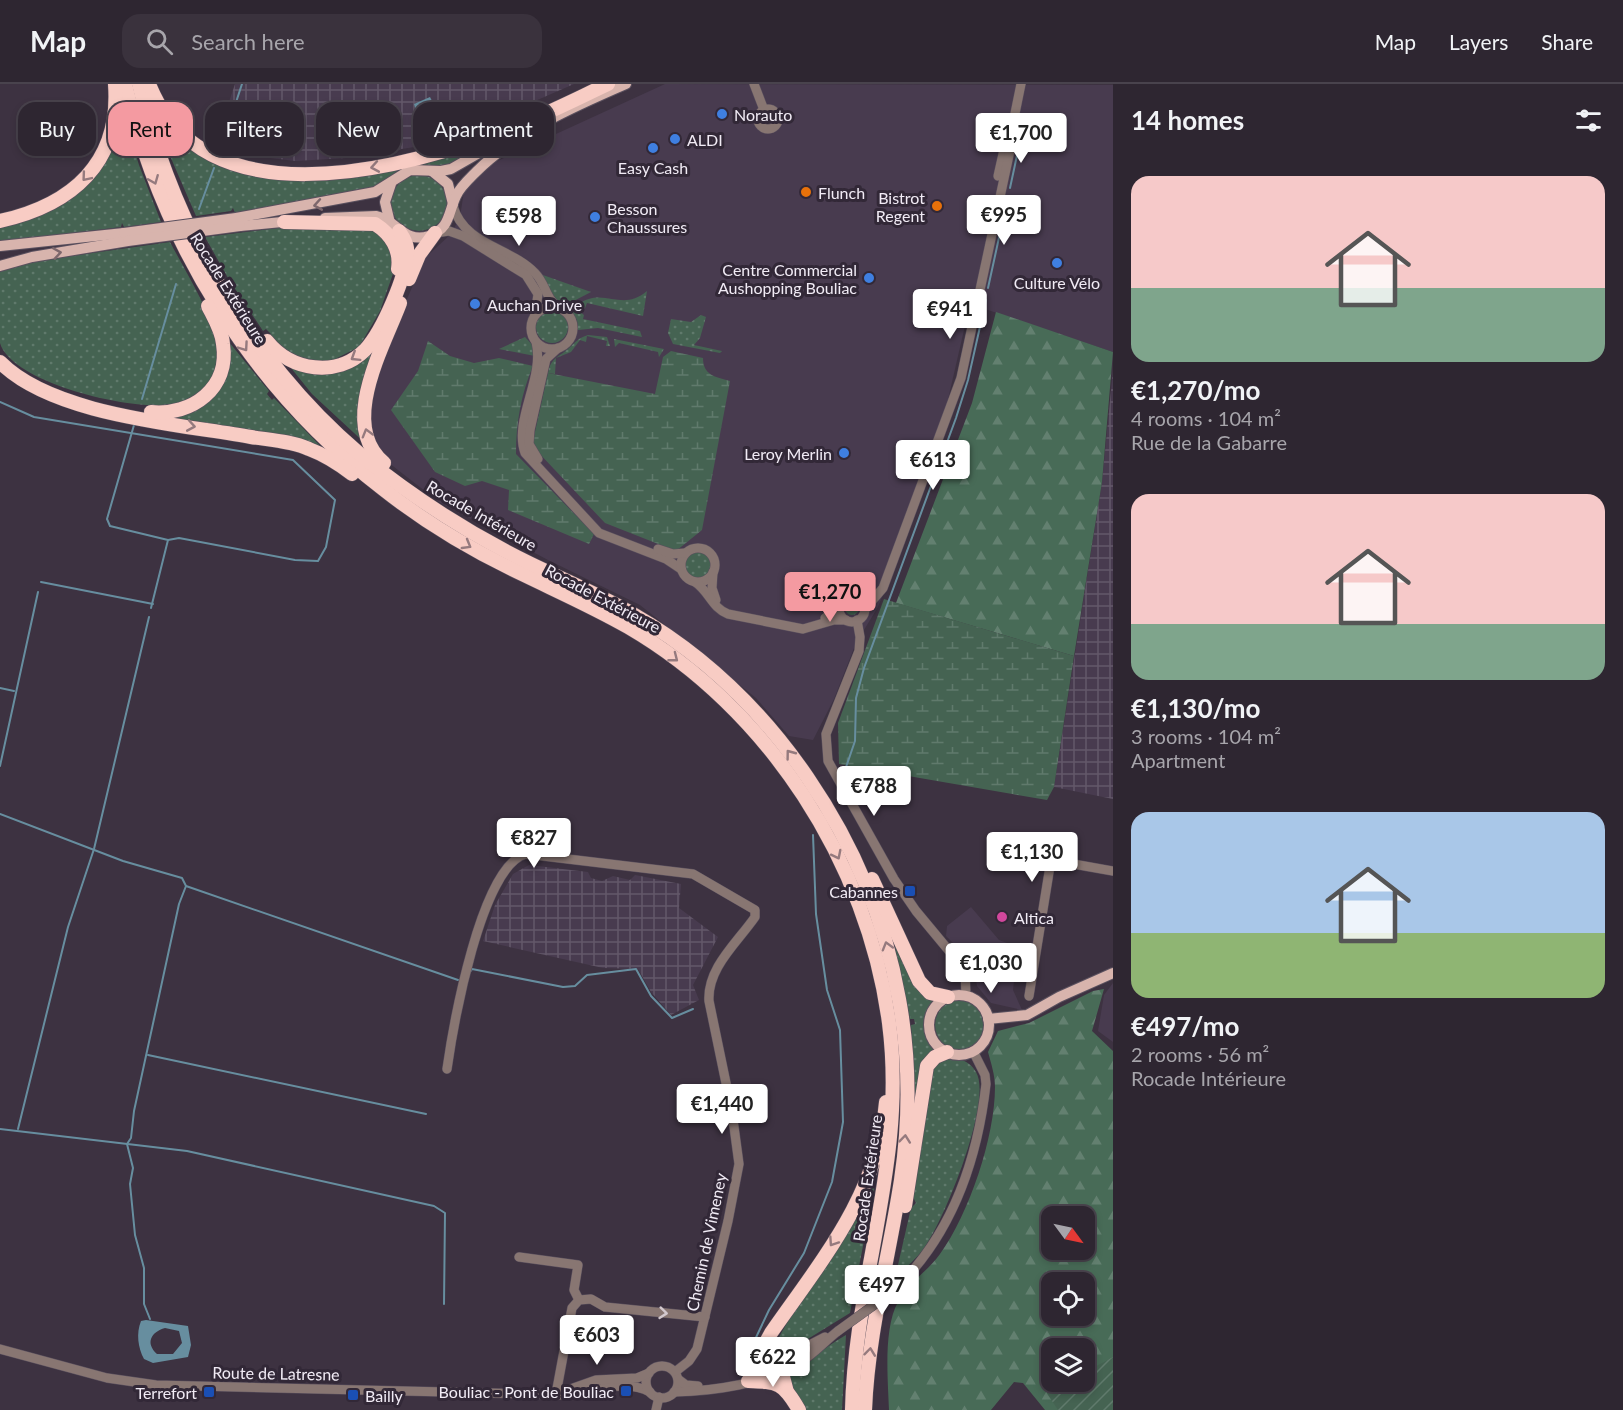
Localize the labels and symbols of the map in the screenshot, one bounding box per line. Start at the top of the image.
place label: Norauto [734,105,792,124]
marker: Norauto [715,107,729,121]
pin: €1,700 [972,113,1070,164]
place label: ALDI [687,130,723,149]
marker: ALDI [668,132,682,146]
marker: Easy Cash [646,141,660,155]
place label: Easy Cash [618,158,688,177]
one-way arrow [371,160,380,172]
one-way arrow [82,170,93,181]
one-way arrow [147,174,159,185]
place label: Flunch [818,183,865,202]
marker: Flunch [799,185,813,199]
place label: Bistrot Regent [876,188,925,225]
pin: €995 [968,195,1040,246]
pin: €598 [483,196,555,247]
one-way arrow [313,198,323,211]
place label: Besson Chaussures [607,199,687,236]
marker: Bistrot Regent [930,199,944,213]
marker: Besson Chaussures [588,210,602,224]
street label: Rocade Extérieure [187,229,271,347]
one-way arrow [51,247,61,260]
marker: Culture Vélo [1050,256,1064,270]
place label: Centre Commercial Aushopping Bouliac [718,260,857,297]
marker: Centre Commercial Aushopping Bouliac [862,271,876,285]
place label: Culture Vélo [1014,273,1100,292]
pin: €941 [914,289,986,340]
place label: Auchan Drive [487,295,582,314]
marker: Auchan Drive [468,297,482,311]
one-way arrow [237,340,248,351]
one-way arrow [350,349,361,360]
one-way arrow [186,419,196,432]
one-way arrow [362,428,374,439]
pin: €613 [897,440,969,491]
place label: Leroy Merlin [744,444,832,463]
marker: Leroy Merlin [837,446,851,460]
street label: Rocade Intérieure [424,476,540,554]
one-way arrow [461,537,471,549]
street label: Rocade Extérieure [542,560,664,636]
pin: €1,270 [781,572,879,623]
one-way arrow [668,651,679,662]
one-way arrow [786,750,797,761]
pin: €788 [838,766,910,817]
pin: €827 [498,818,570,869]
pin: €1,130 [983,832,1081,883]
one-way arrow [830,849,841,860]
place label: Cabannes [829,882,898,901]
marker: Cabannes [903,884,917,898]
place label: Altica [1014,908,1054,927]
marker: Altica [995,910,1009,924]
one-way arrow [881,941,894,951]
pin: €1,030 [942,943,1040,994]
pin: €1,440 [673,1084,771,1135]
street label: Rocade Extérieure [849,1113,885,1243]
one-way arrow [898,1134,911,1143]
street label: Chemin de Vimeney [682,1170,730,1313]
north arrow [1041,1206,1095,1260]
one-way arrow [829,1236,840,1247]
pin: €497 [846,1265,918,1316]
one-way arrow [658,1306,667,1319]
pin: €603 [561,1315,633,1366]
pin: €622 [737,1337,809,1388]
one-way arrow [863,1347,876,1356]
street label: Route de Latresne [212,1362,340,1384]
place label: Bouliac - Pont de Bouliac [439,1382,614,1401]
place label: Terrefort [135,1383,197,1402]
marker: Bouliac - Pont de Bouliac [619,1384,633,1398]
marker: Terrefort [202,1385,216,1399]
place label: Bailly [365,1386,404,1405]
marker: Bailly [346,1388,360,1402]

